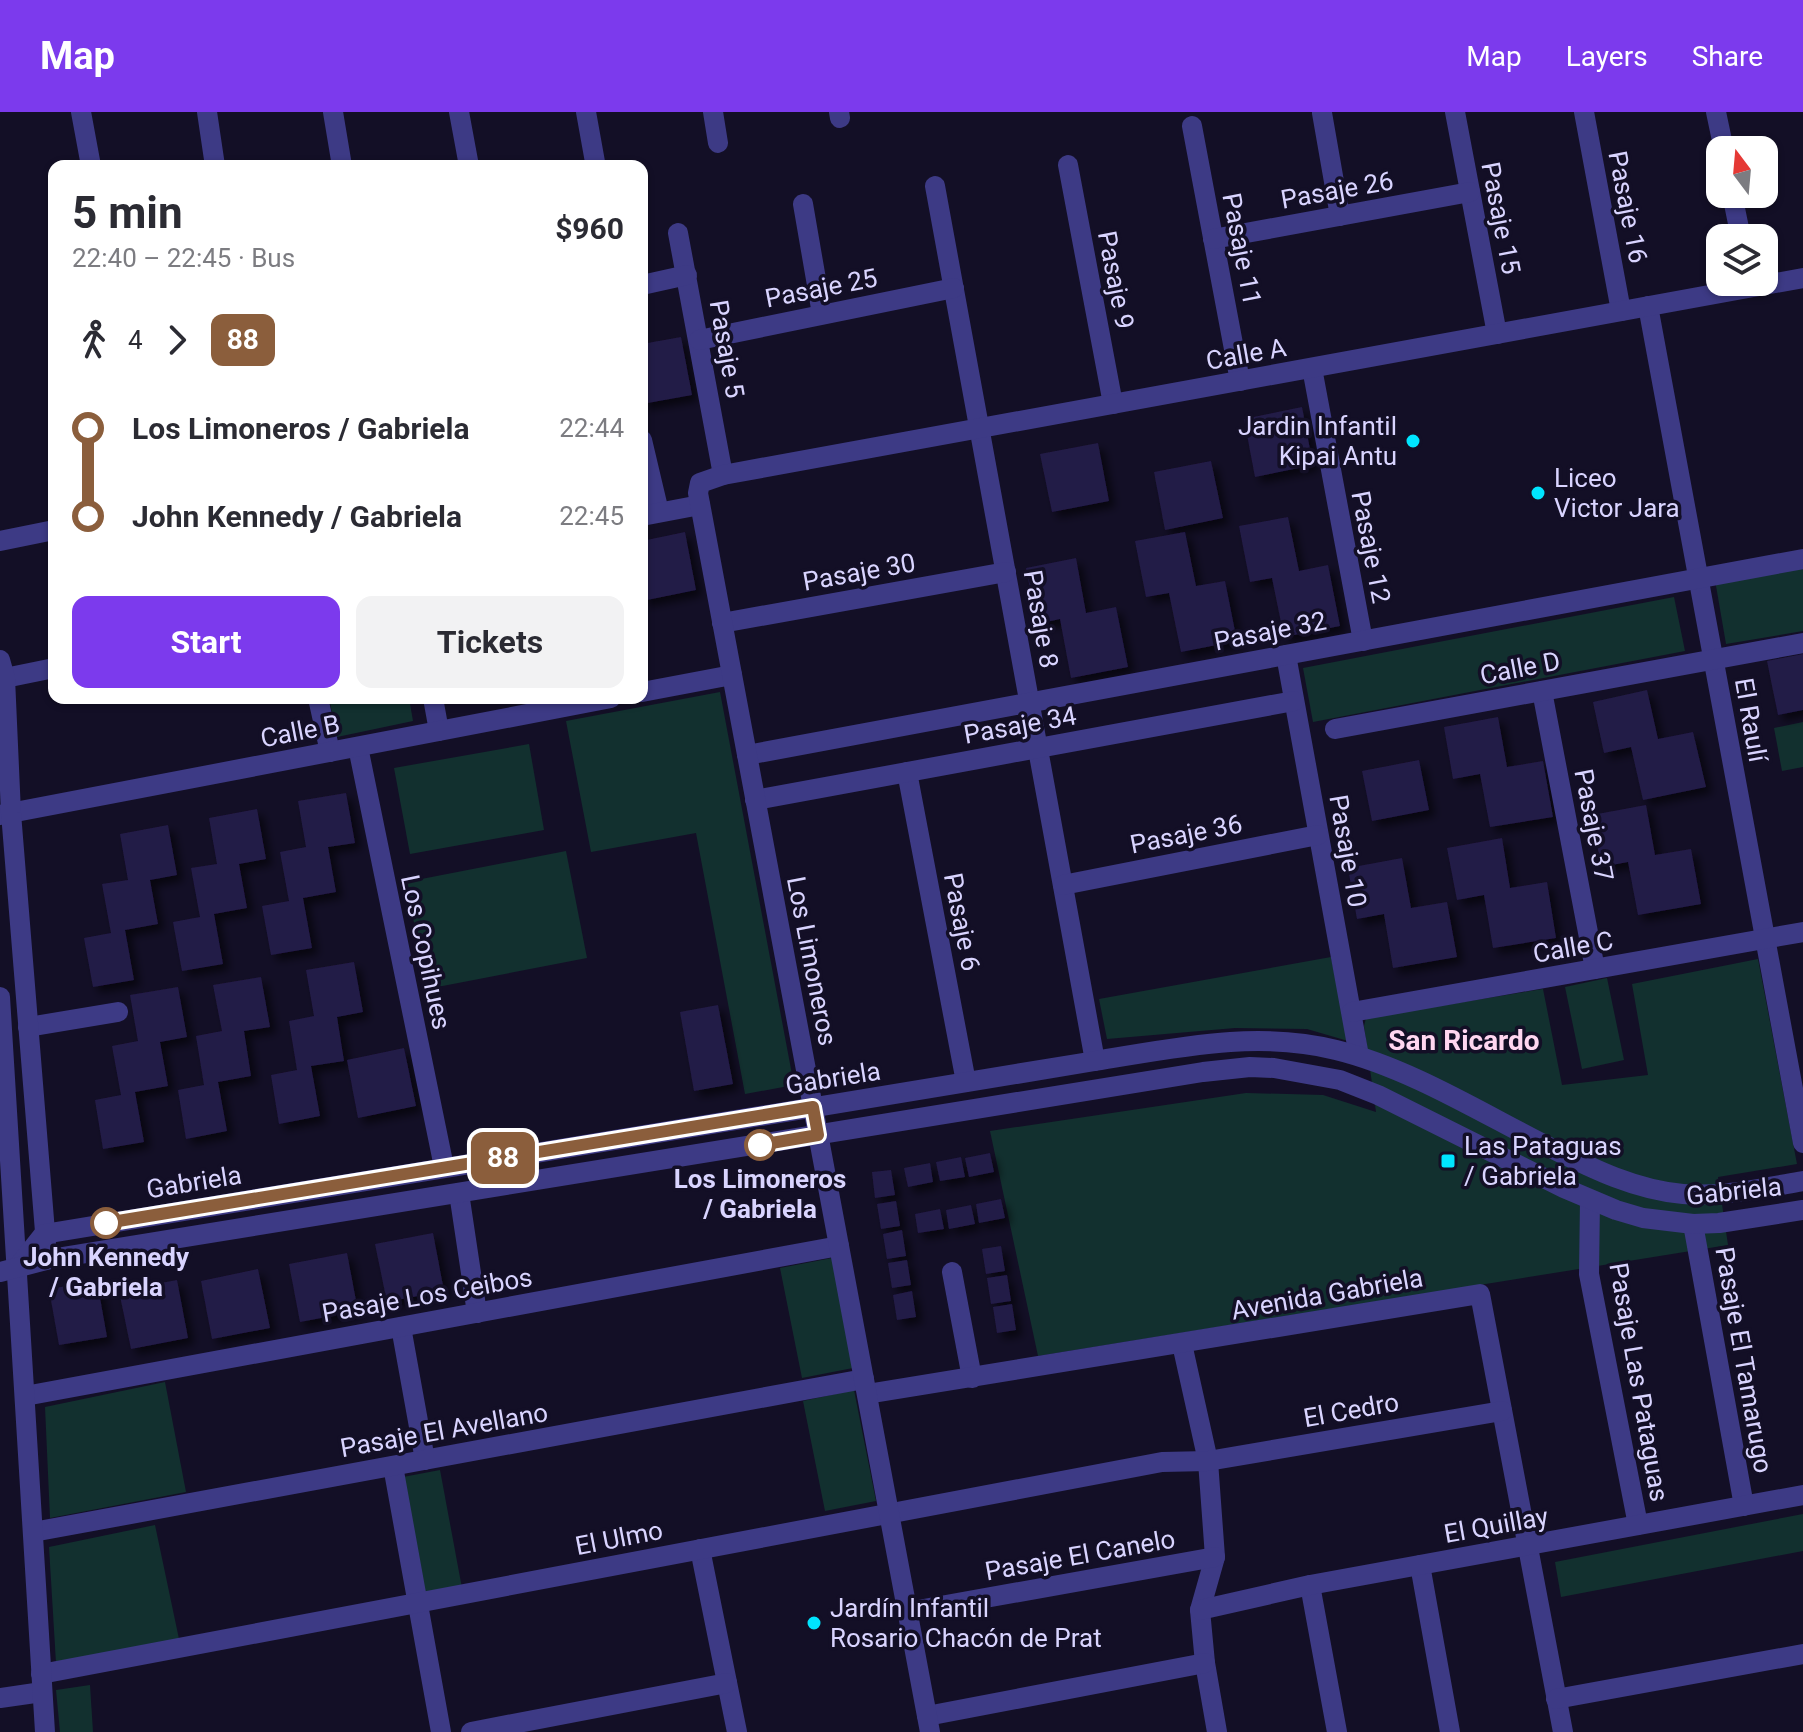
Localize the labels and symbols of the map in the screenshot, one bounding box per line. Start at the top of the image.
north arrow [1706,136,1778,208]
street label: Pasaje 16 [1602,148,1654,266]
street label: Pasaje 15 [1475,159,1527,277]
street label: Pasaje 26 [1278,165,1396,215]
street label: Pasaje 11 [1216,190,1268,308]
street label: Pasaje 9 [1092,229,1140,331]
street label: Pasaje 25 [762,262,880,314]
street label: Pasaje 5 [704,298,750,400]
street label: Calle A [1204,332,1288,376]
place label: Jardin Infantil Kipai Antu [1238,411,1397,471]
marker: Jardin Infantil Kipai Antu [1404,432,1422,450]
place label: Liceo Victor Jara [1554,463,1680,523]
marker: Liceo Victor Jara [1529,484,1547,502]
street label: Pasaje 12 [1345,488,1397,606]
street label: Pasaje 30 [800,547,918,597]
street label: Pasaje 8 [1018,568,1064,670]
street label: Pasaje 32 [1211,605,1329,657]
street label: Calle D [1477,646,1563,690]
street label: El Raulí [1729,676,1773,766]
street label: Pasaje 34 [961,700,1079,750]
street label: Calle B [258,709,342,753]
street label: Pasaje 37 [1568,766,1620,884]
street label: Pasaje 10 [1323,792,1373,910]
street label: Pasaje 36 [1127,808,1245,860]
street label: Pasaje 6 [938,871,986,973]
street label: Los Copihues [395,872,457,1032]
street label: Los Limoneros [781,874,843,1048]
street label: Calle C [1531,925,1615,969]
district label: San Ricardo [1388,1024,1540,1057]
street label: Gabriela [783,1056,883,1100]
marker: Los Limoneros / Gabriela [745,1130,775,1160]
place label: Las Pataguas / Gabriela [1464,1131,1622,1191]
line badge: 88 [467,1132,539,1184]
marker: Las Pataguas / Gabriela [1439,1152,1457,1170]
street label: Gabriela [144,1160,244,1204]
place label: Los Limoneros / Gabriela [674,1164,846,1224]
street label: Gabriela [1685,1171,1783,1211]
marker: John Kennedy / Gabriela [91,1208,121,1238]
place label: John Kennedy / Gabriela [23,1242,190,1302]
street label: Pasaje El Tamarugo [1709,1245,1779,1475]
street label: Pasaje Las Pataguas [1603,1260,1675,1504]
street label: Pasaje Los Ceibos [320,1262,534,1328]
street label: Avenida Gabriela [1229,1262,1425,1326]
street label: El Cedro [1301,1387,1401,1433]
street label: Pasaje El Avellano [338,1397,550,1463]
street label: El Quillay [1442,1501,1550,1549]
street label: El Ulmo [573,1515,665,1561]
street label: Pasaje El Canelo [983,1524,1177,1586]
place label: Jardín Infantil Rosario Chacón de Prat [830,1593,1102,1653]
marker: Jardín Infantil Rosario Chacón de Prat [805,1614,823,1632]

